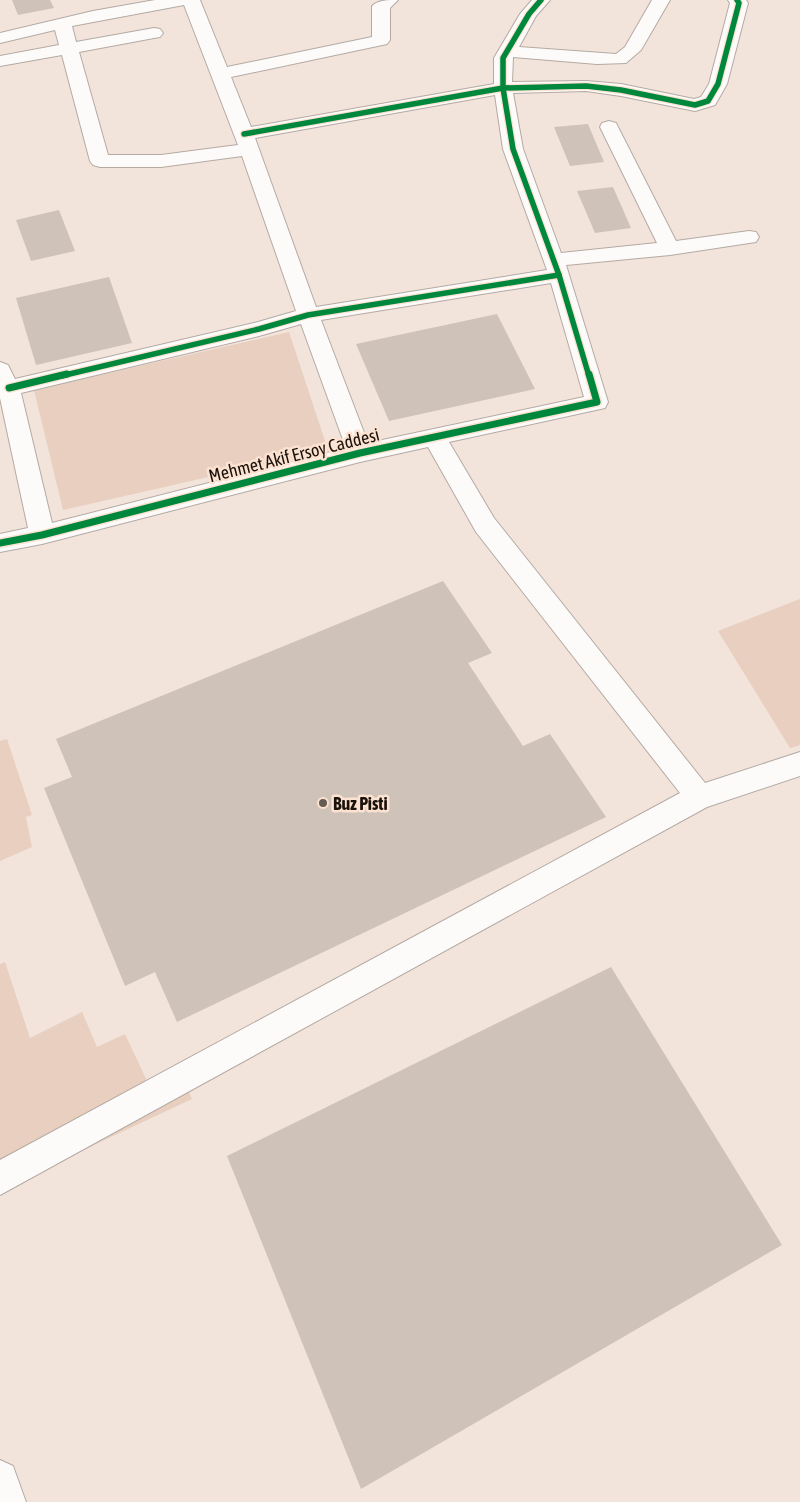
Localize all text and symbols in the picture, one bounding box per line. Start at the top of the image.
street label: Mehmet Akif Ersoy Caddesi [206,424,382,486]
place label: Buz Pisti [333,793,388,814]
marker: Buz Pisti [317,797,329,809]

